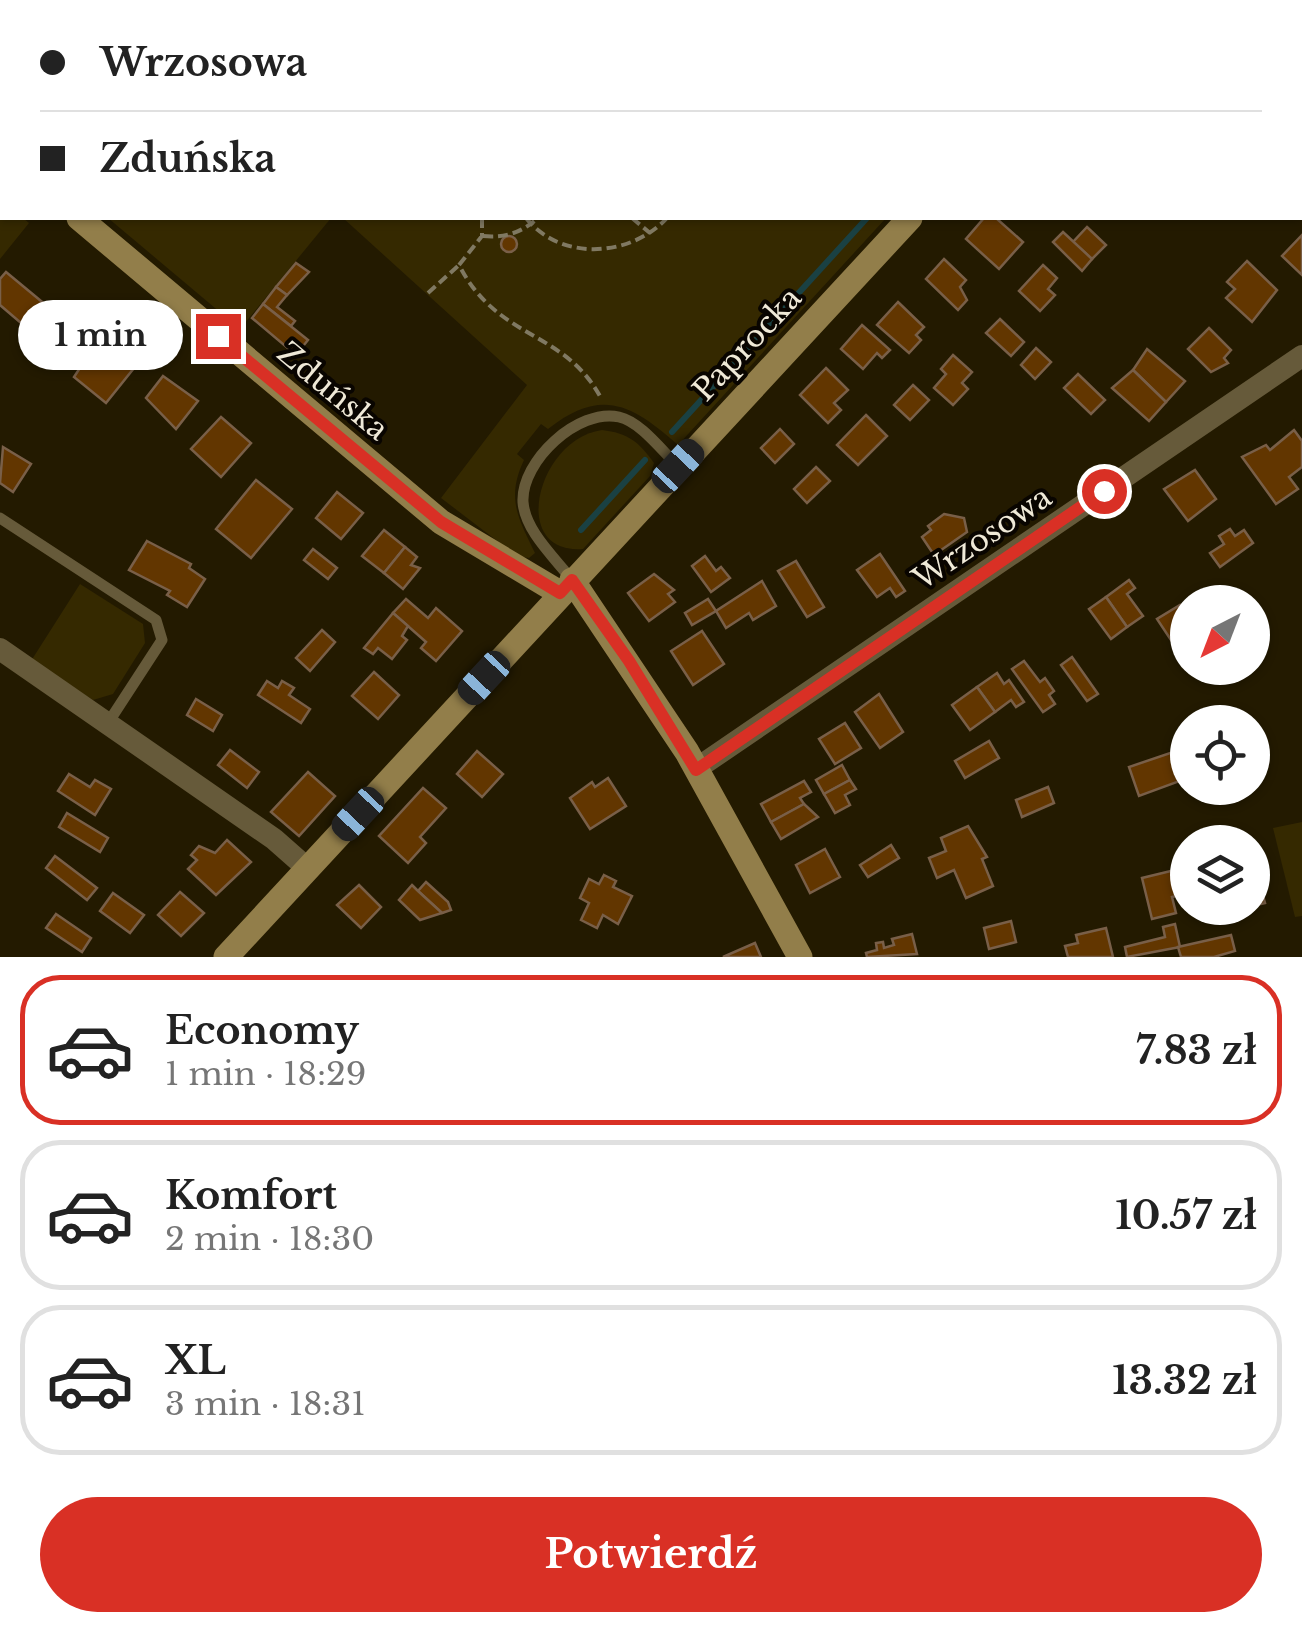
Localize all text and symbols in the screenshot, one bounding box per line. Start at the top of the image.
text: Wrzosowa [100,39,307,86]
text: Zduńska [100,135,276,182]
street label: Paprocka [685,279,809,409]
callout: 1 min [18,301,183,371]
route end [196,314,241,359]
text: 1 min [54,315,147,355]
street label: Zduńska [270,334,396,448]
car [647,434,709,498]
route start [1082,469,1127,514]
street label: Wrzosowa [905,478,1058,598]
north arrow [1170,585,1270,685]
map controls [1170,585,1270,925]
car [453,646,515,710]
button: locate [1170,705,1270,805]
car [327,782,389,846]
button: layers [1170,825,1270,925]
icon: car [45,1005,135,1095]
text: Economy [165,1007,359,1054]
text: 7.83 zł [1136,1027,1257,1074]
text: 1 min · 18:29 [165,1054,366,1094]
icon: car [45,1170,135,1260]
text: Komfort [165,1172,337,1219]
text: 10.57 zł [1115,1192,1257,1239]
text: 2 min · 18:30 [165,1219,374,1259]
icon: car [45,1335,135,1425]
text: XL [165,1337,226,1384]
text: 13.32 zł [1112,1357,1257,1404]
text: 3 min · 18:31 [165,1384,365,1424]
button: Potwierdź [40,1497,1262,1612]

